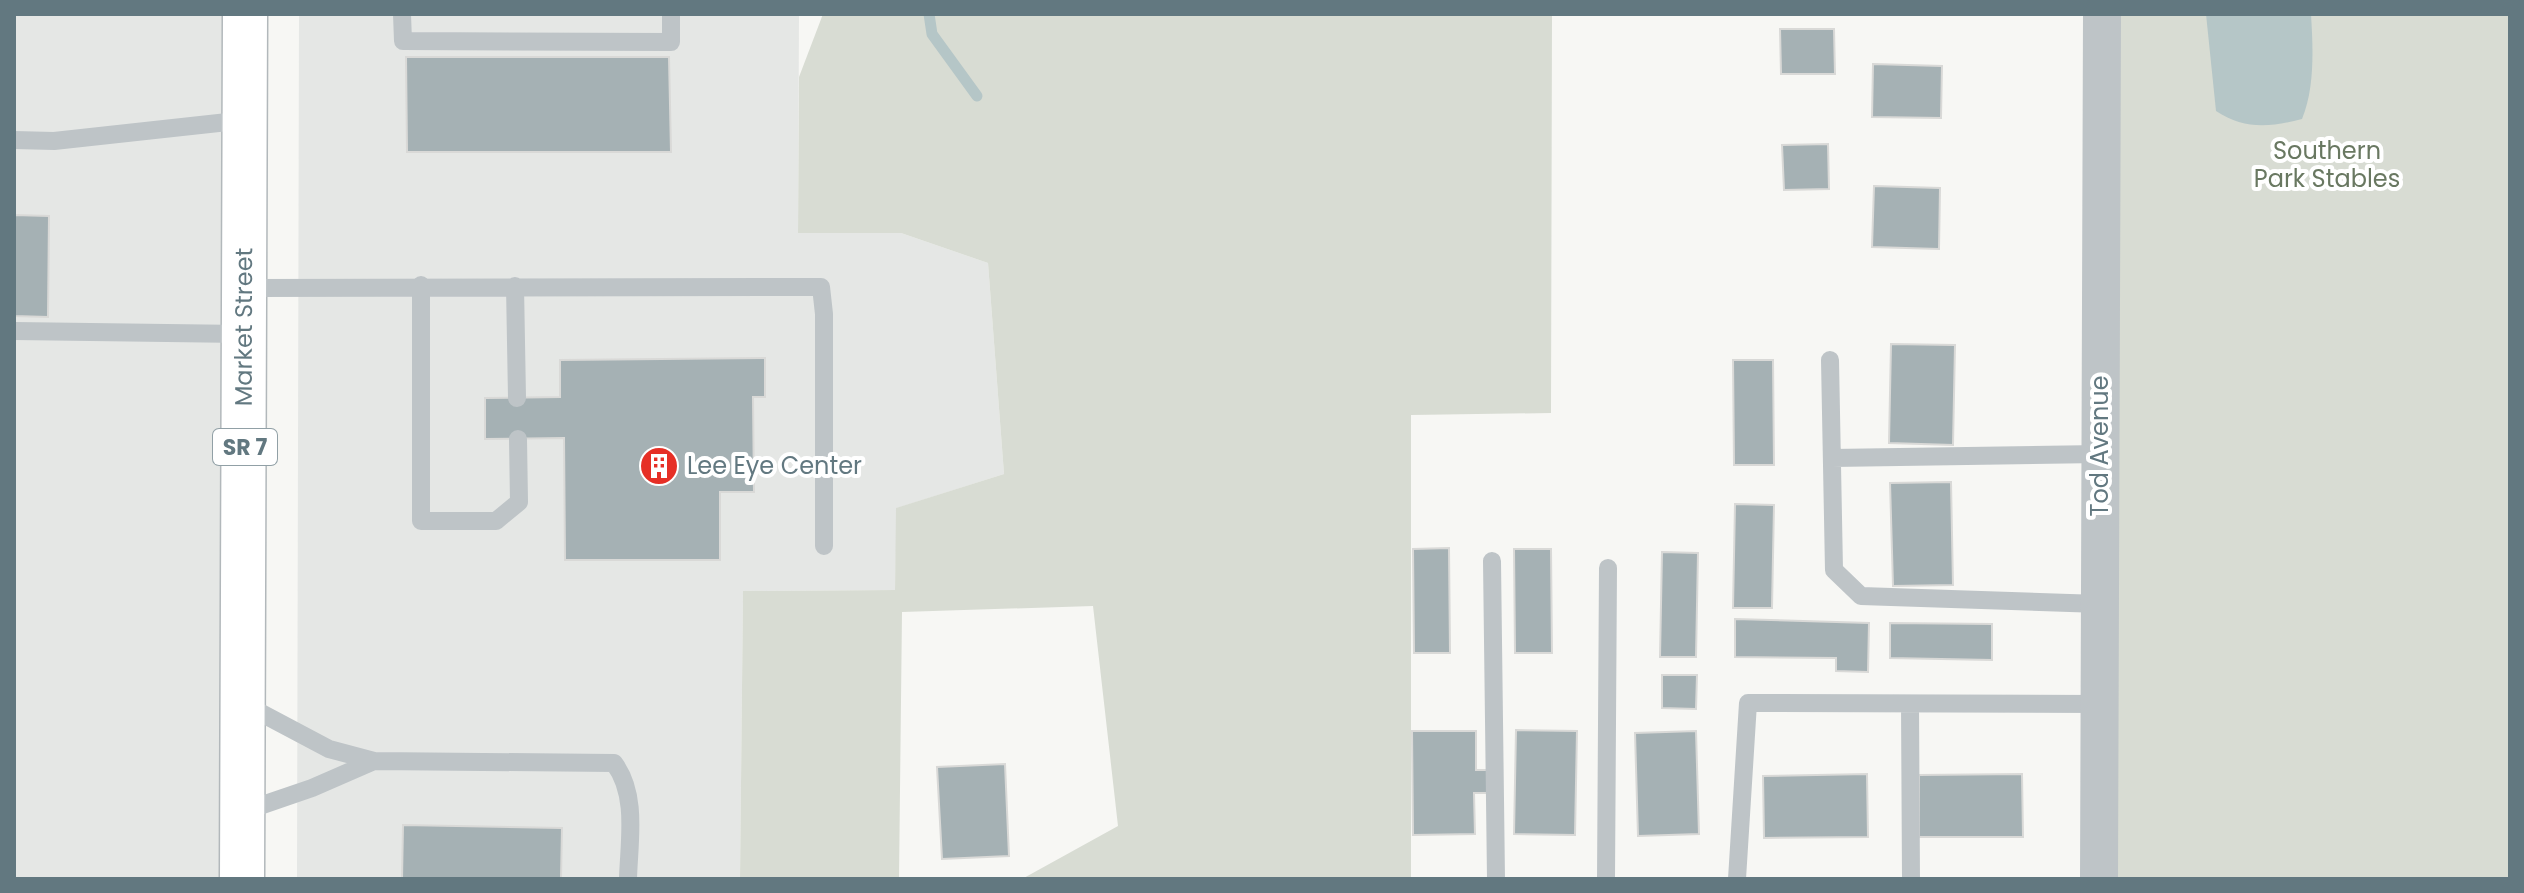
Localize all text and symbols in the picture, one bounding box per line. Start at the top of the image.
park label: Southern Park Stables [2254,134,2400,195]
street label: Market Street [227,248,260,406]
street label: Tod Avenue [2083,375,2116,517]
road number: SR 7 [213,429,277,465]
building icon: Lee Eye Center [638,445,680,487]
place label: Lee Eye Center [687,449,862,482]

